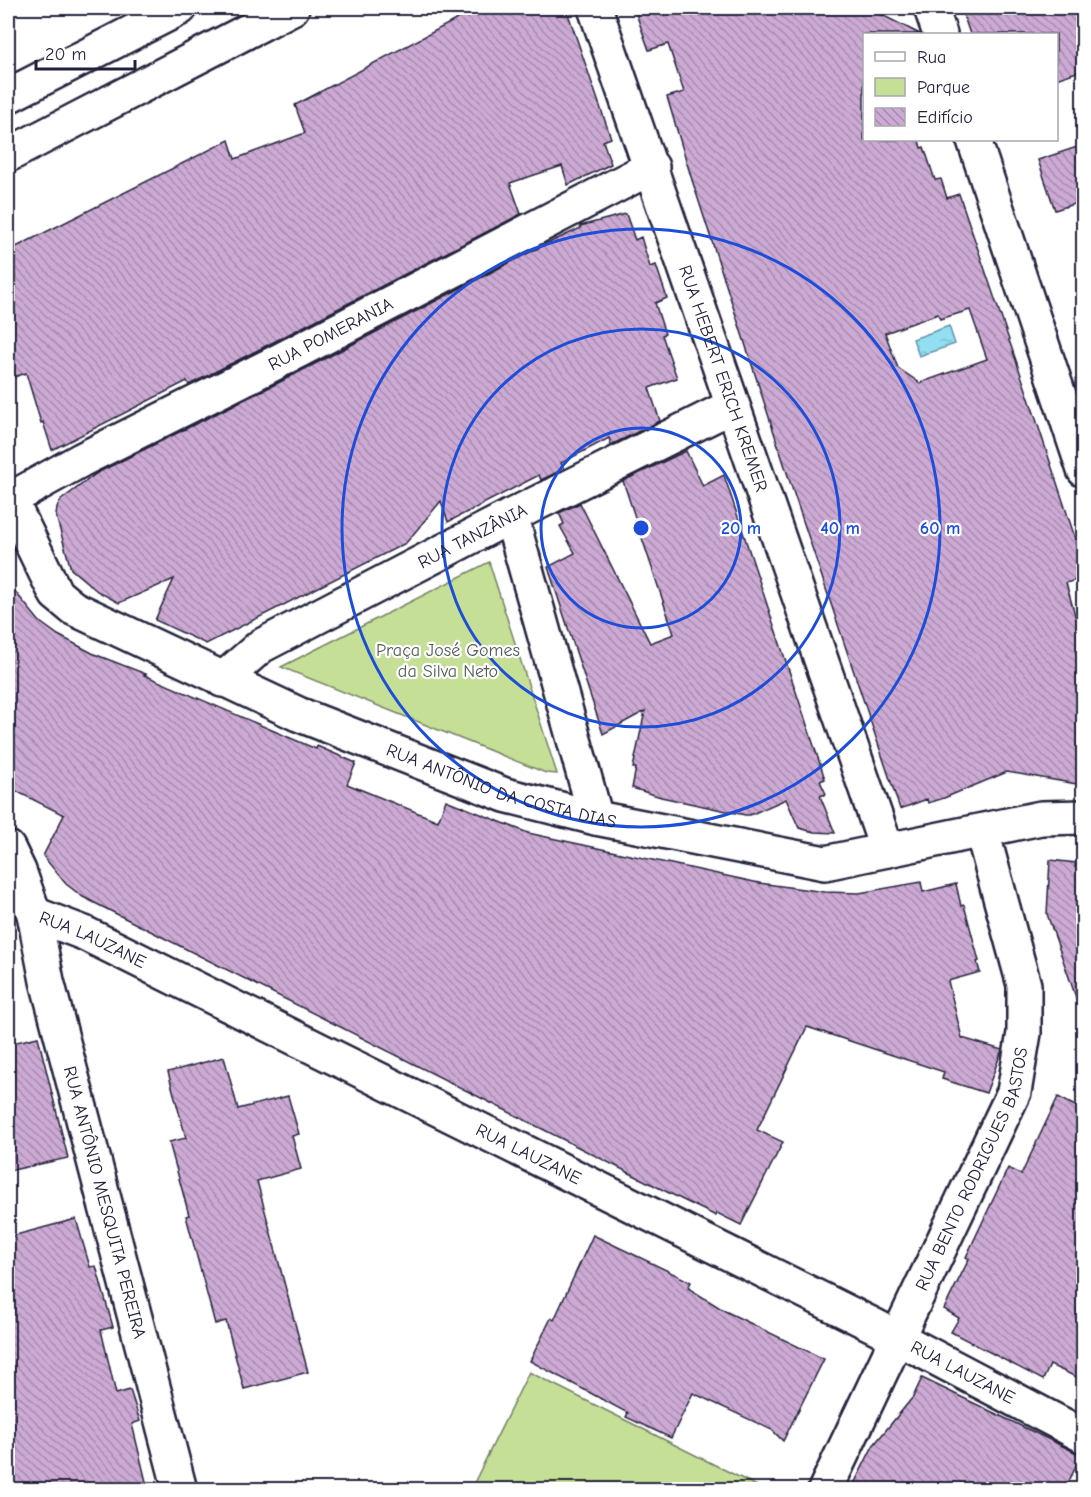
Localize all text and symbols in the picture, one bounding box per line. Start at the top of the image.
scale bar [36,33,135,71]
legend [863,33,1058,141]
text: 20 m [45,44,86,65]
text: Rua [917,47,946,68]
text: Parque [917,77,970,98]
text: Edifício [917,107,973,128]
street label: RUA HEBERT ERICH KREMER [675,262,772,495]
street label: RUA POMERANIA [265,293,396,375]
street label: RUA TANZÂNIA [414,499,530,573]
centre of rings [631,518,651,538]
text: 20 m [721,518,761,539]
text: 40 m [820,518,860,539]
text: 60 m [920,518,960,539]
park label: Praça José Gomes da Silva Neto [376,640,520,682]
street label: RUA ANTÔNIO DA COSTA DIAS [383,739,618,832]
street label: RUA LAUZANE [36,906,150,973]
street label: RUA BENTO RODRIGUES BASTOS [911,1046,1032,1294]
street label: RUA ANTÔNIO MESQUITA PEREIRA [59,1064,151,1341]
street label: RUA LAUZANE [472,1119,585,1189]
street label: RUA LAUZANE [907,1336,1019,1408]

